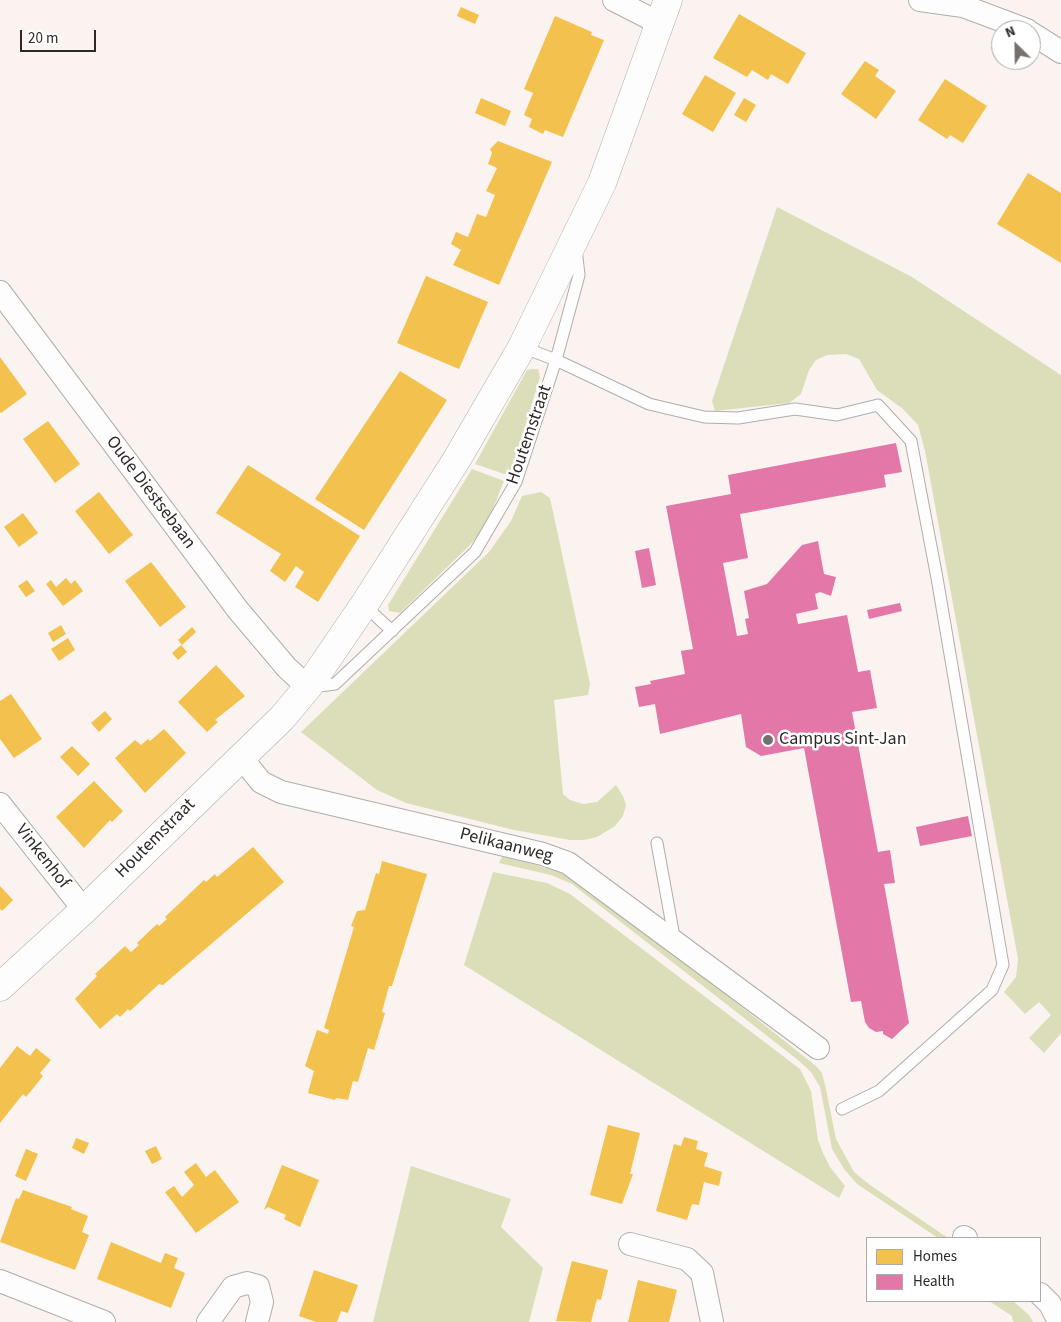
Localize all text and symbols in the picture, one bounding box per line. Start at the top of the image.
scale bar [22,20,99,52]
north arrow [991,20,1041,70]
text: N [1002,21,1019,43]
text: 20 m [28,28,58,49]
street label: Houtemstraat [503,382,557,488]
street label: Oude Diestsebaan [100,432,200,554]
place label: Campus Sint-Jan [779,729,906,751]
marker: Campus Sint-Jan [761,733,775,747]
street label: Houtemstraat [112,795,200,883]
street label: Vinkenhof [10,821,74,893]
street label: Pelikaanweg [457,824,555,868]
legend [866,1237,1041,1302]
text: Homes [913,1246,957,1267]
text: Health [913,1271,955,1292]

